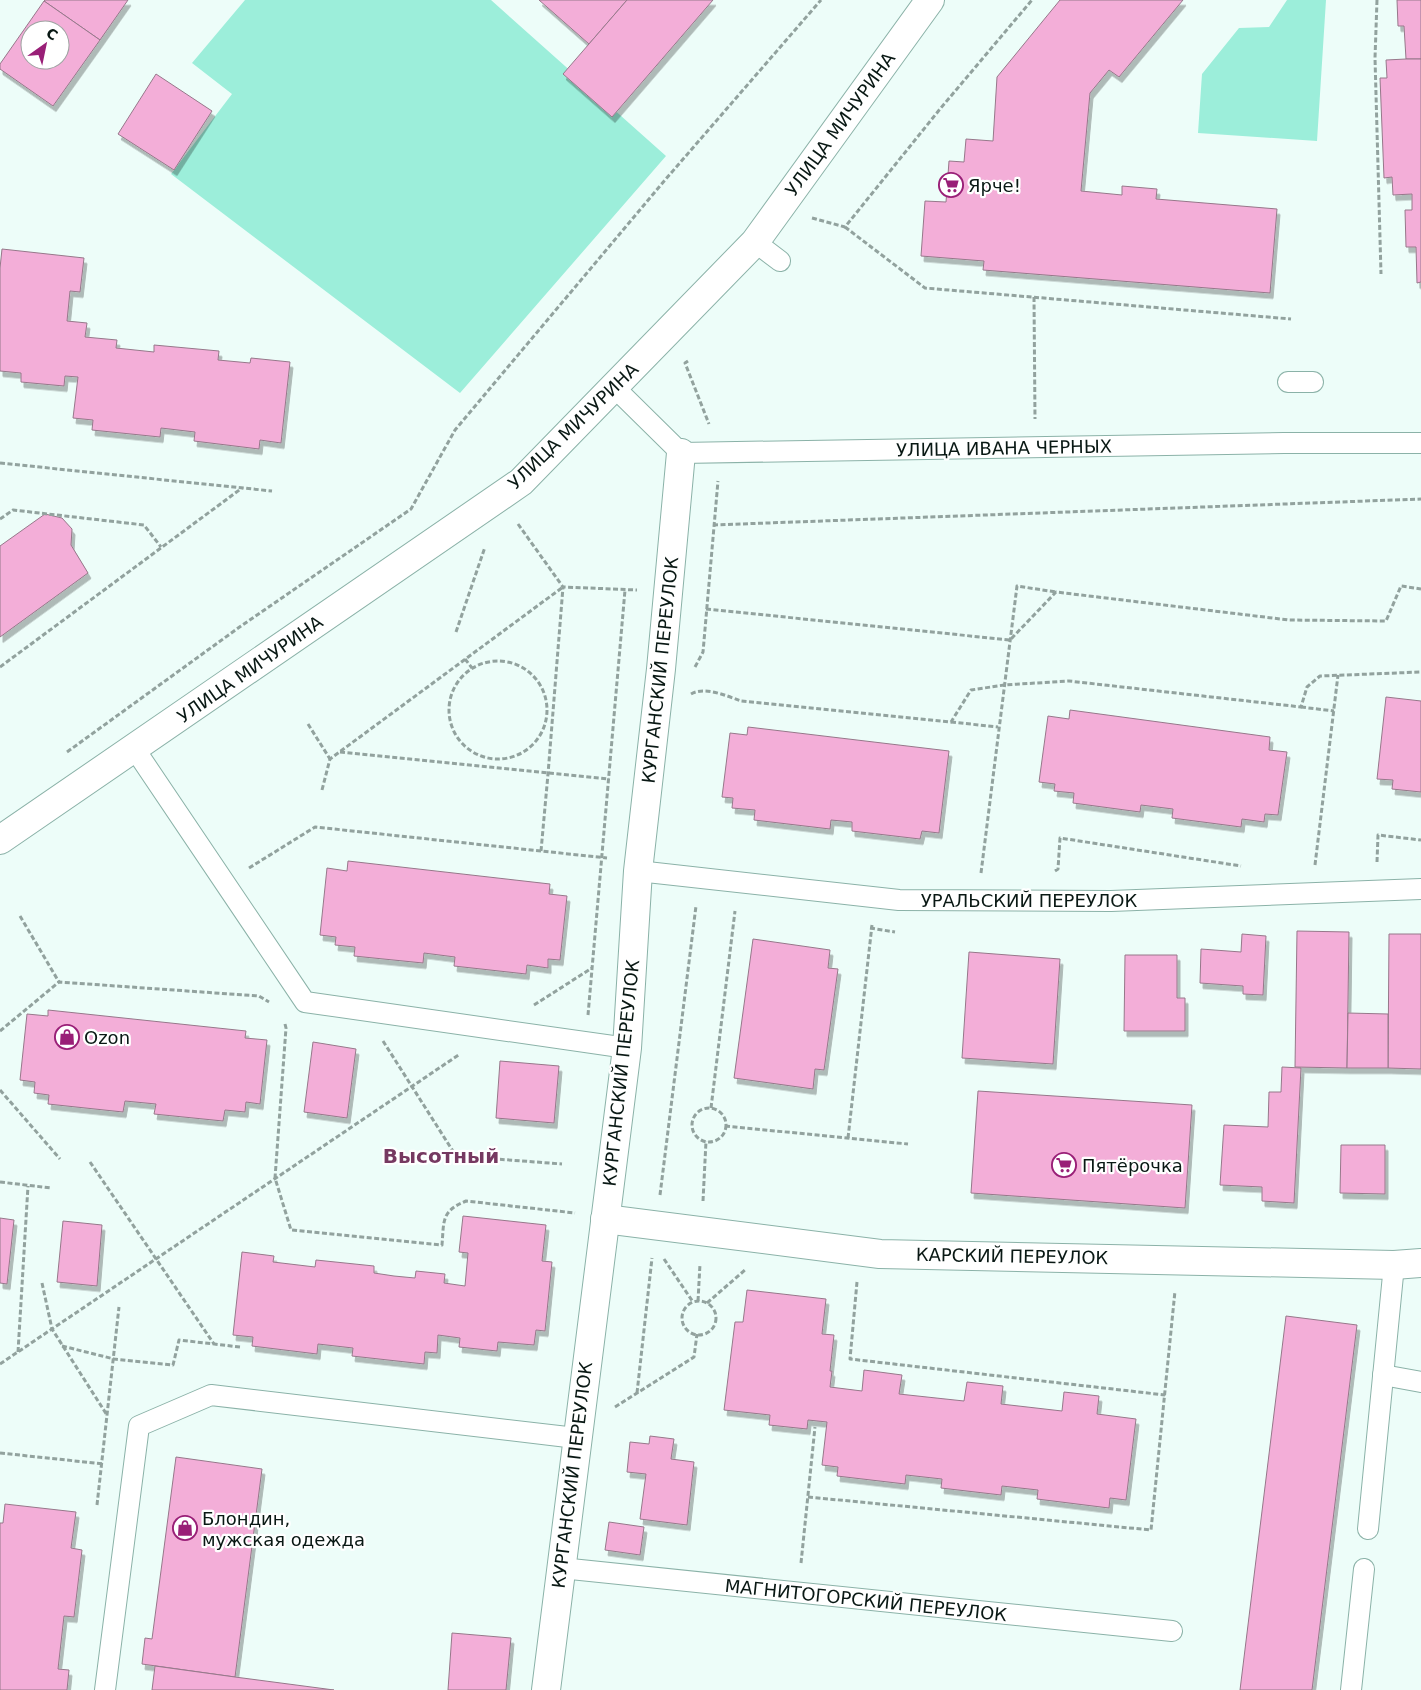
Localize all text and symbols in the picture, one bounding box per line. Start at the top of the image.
north arrow [20,20,70,70]
text: С [43,25,61,44]
street label: УЛИЦА МИЧУРИНА [781,48,900,200]
supermarket icon: Ярче! [938,172,964,198]
place label: Ярче! [968,175,1021,196]
street label: УЛИЦА МИЧУРИНА [504,358,643,493]
street label: УЛИЦА ИВАНА ЧЕРНЫХ [896,436,1112,460]
street label: КУРГАНСКИЙ ПЕРЕУЛОК [638,555,682,784]
street label: УЛИЦА МИЧУРИНА [173,611,327,727]
street label: УРАЛЬСКИЙ ПЕРЕУЛОК [921,890,1138,911]
street label: КУРГАНСКИЙ ПЕРЕУЛОК [599,958,643,1187]
shop icon: Ozon [54,1024,80,1050]
place label: Ozon [84,1027,130,1048]
district label: Высотный [383,1144,499,1168]
supermarket icon: Пятёрочка [1051,1152,1077,1178]
place label: Пятёрочка [1082,1155,1183,1176]
street label: КАРСКИЙ ПЕРЕУЛОК [916,1244,1109,1268]
street label: КУРГАНСКИЙ ПЕРЕУЛОК [548,1360,596,1589]
place label: Блондин, мужская одежда [202,1508,365,1550]
shop icon: Блондин, мужская одежда [172,1515,198,1541]
street label: МАГНИТОГОРСКИЙ ПЕРЕУЛОК [724,1575,1008,1625]

